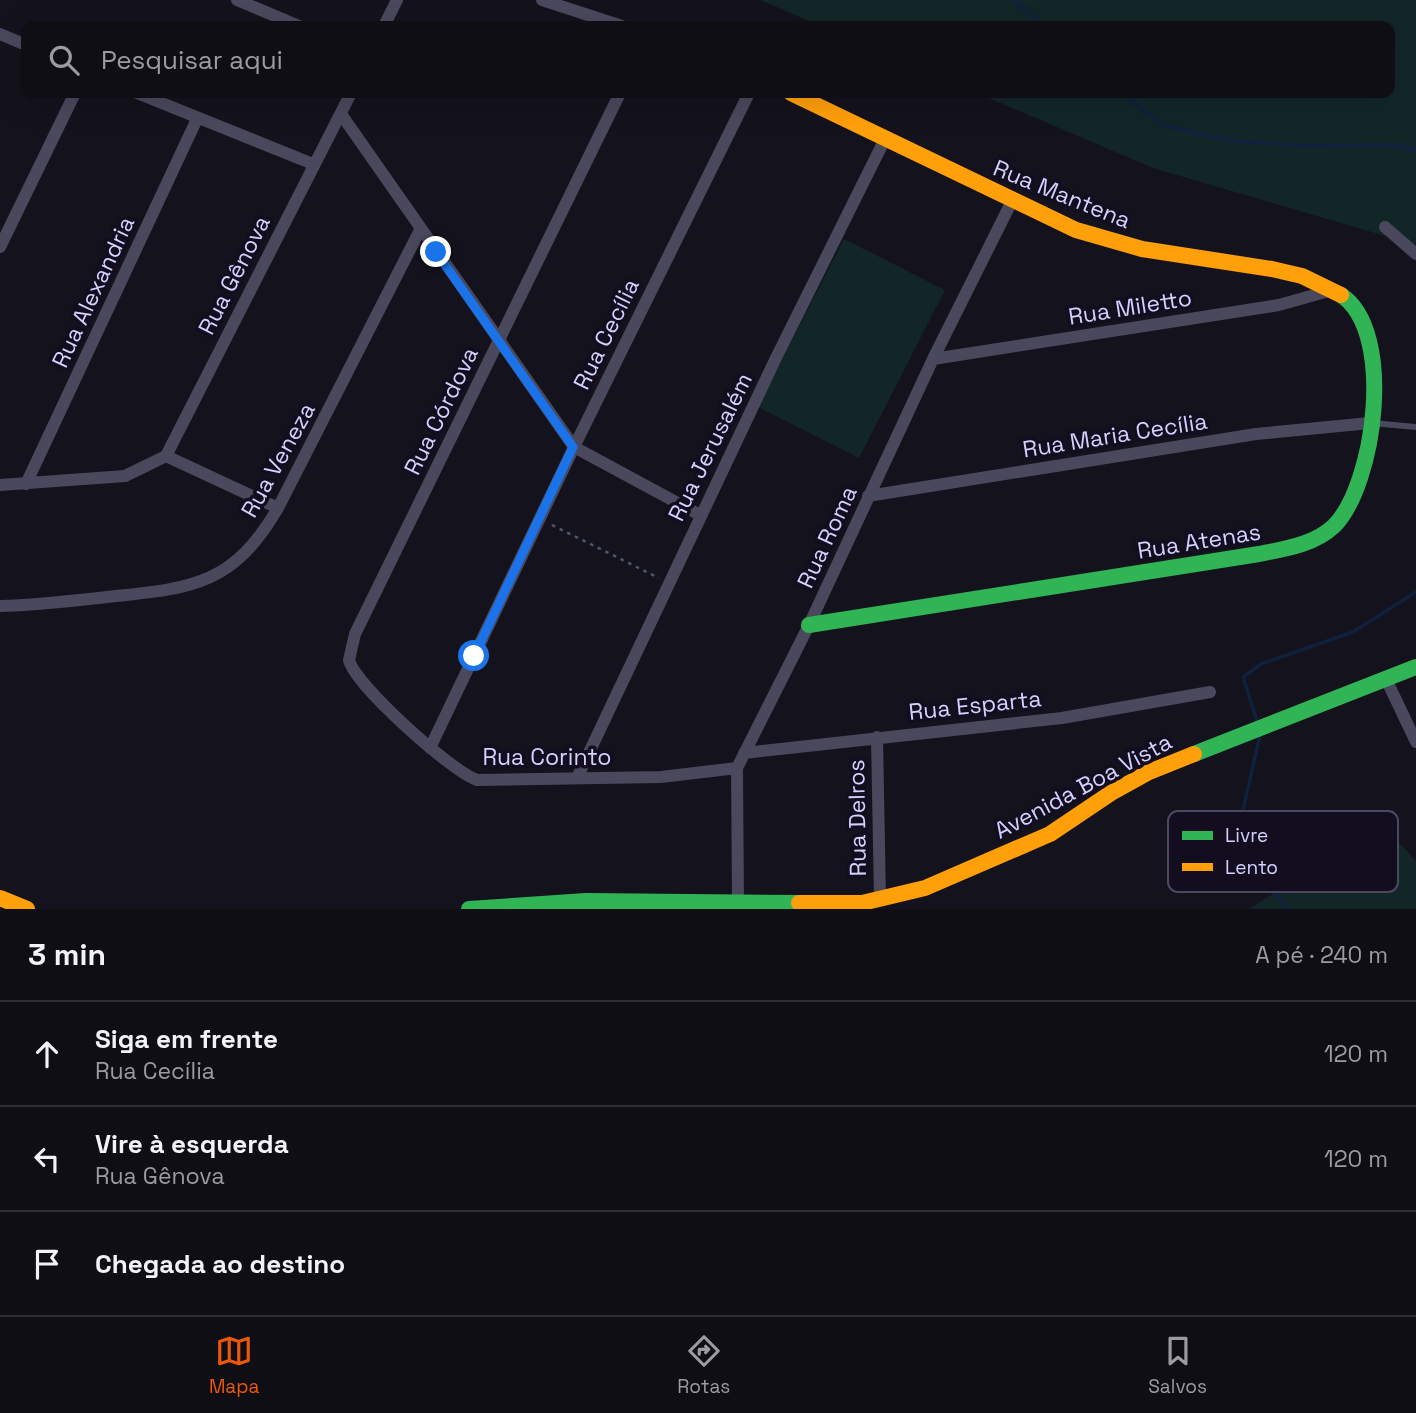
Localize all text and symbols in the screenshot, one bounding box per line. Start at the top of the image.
search box [21,21,1395,98]
icon: search [45,41,83,79]
text: Pesquisar aqui [101,43,283,77]
street label: Rua Mantena [989,153,1135,235]
street label: Rua Gênova [191,210,277,340]
street label: Rua Alexandria [45,212,141,372]
route end [420,236,451,267]
street label: Rua Cecília [566,273,646,395]
street label: Rua Miletto [1066,282,1194,332]
street label: Rua Córdova [397,342,485,480]
street label: Rua Jerusalém [661,368,759,526]
street label: Rua Veneza [234,397,322,523]
street label: Rua Maria Cecília [1021,406,1209,464]
street label: Rua Roma [790,481,864,593]
street label: Rua Atenas [1135,516,1263,566]
route start [458,640,489,671]
street label: Rua Esparta [907,683,1043,727]
street label: Avenida Boa Vista [989,727,1177,845]
street label: Rua Corinto [482,742,612,772]
street label: Rua Delros [841,759,873,877]
legend [1168,811,1398,892]
text: Livre [1225,823,1268,848]
text: Lento [1225,855,1278,880]
text: 3 min [28,935,106,974]
text: A pé · 240 m [1255,940,1388,970]
text: Siga em frente [95,1022,278,1056]
icon: ahead [28,1035,66,1073]
text: 120 m [1324,1039,1388,1069]
text: Rua Cecília [95,1056,215,1086]
text: Vire à esquerda [95,1127,289,1161]
icon: left [28,1140,66,1178]
text: 120 m [1324,1144,1388,1174]
text: Rua Gênova [95,1161,225,1191]
icon: arrive [28,1245,66,1283]
text: Chegada ao destino [95,1247,345,1281]
tab: Mapa [209,1332,259,1399]
tab: Rotas [677,1332,730,1399]
tab: Salvos [1148,1332,1207,1399]

